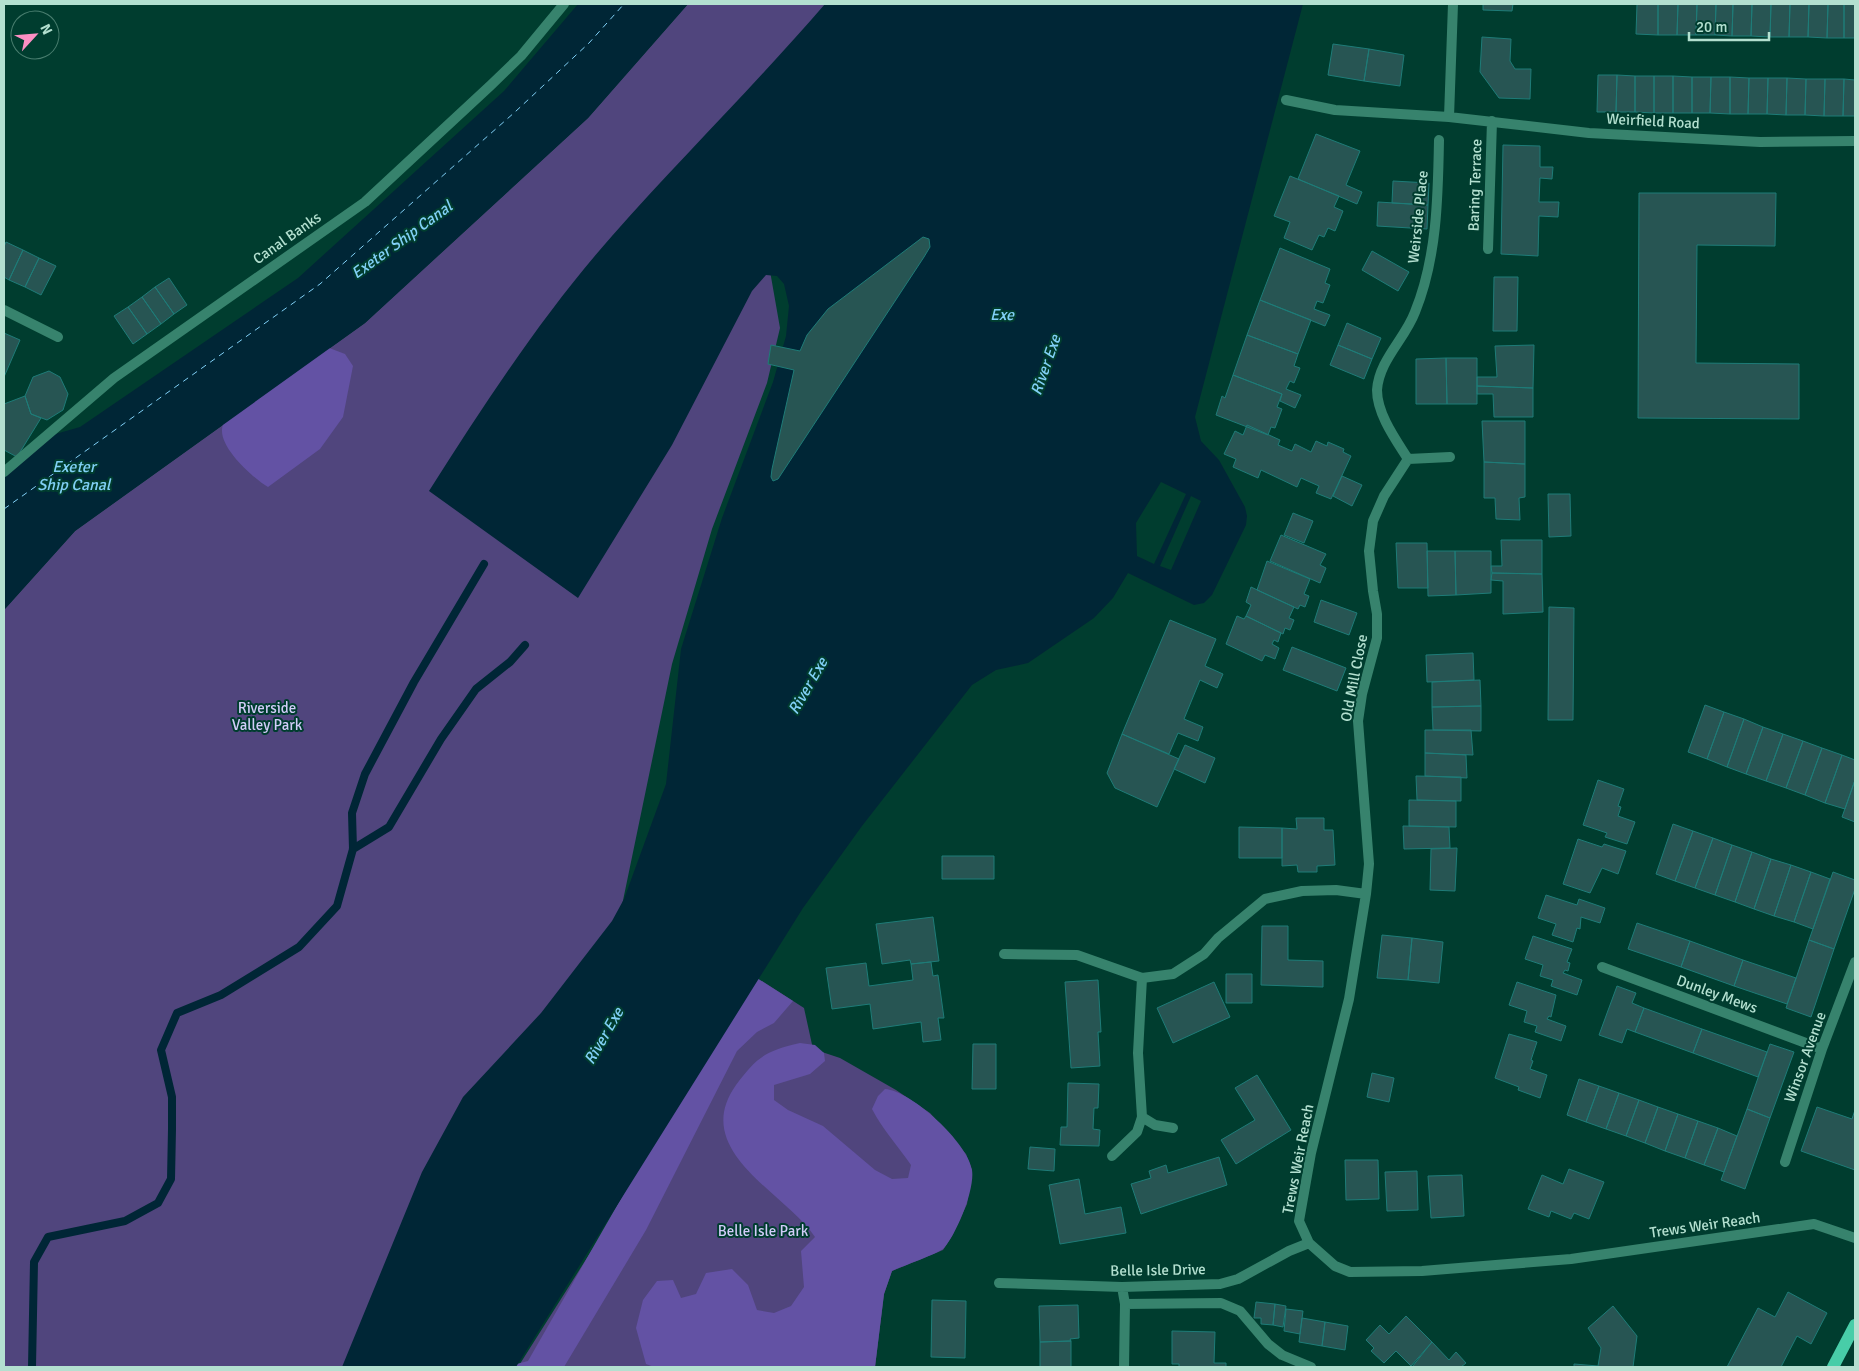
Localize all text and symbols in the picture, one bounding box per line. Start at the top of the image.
north arrow [10,10,60,60]
scale bar [1689,10,1769,42]
text: 20 m [1696,18,1727,36]
text: N [36,21,56,38]
street label: Weirfield Road [1606,110,1700,132]
street label: Baring Terrace [1464,138,1486,232]
street label: Weirside Place [1404,169,1432,265]
water label: Exeter Ship Canal [348,196,458,283]
street label: Canal Banks [249,208,325,268]
water label: Exe [990,305,1015,325]
water label: River Exe [1026,331,1066,398]
water label: Exeter Ship Canal [37,457,112,495]
street label: Old Mill Close [1337,633,1371,723]
water label: River Exe [784,653,833,718]
park label: Riverside Valley Park [232,699,303,734]
street label: Dunley Mews [1674,971,1760,1017]
water label: River Exe [580,1003,629,1068]
street label: Winsor Avenue [1780,1009,1830,1105]
street label: Trews Weir Reach [1279,1103,1317,1215]
street label: Trews Weir Reach [1649,1208,1761,1242]
park label: Belle Isle Park [718,1222,809,1240]
street label: Belle Isle Drive [1110,1260,1206,1280]

